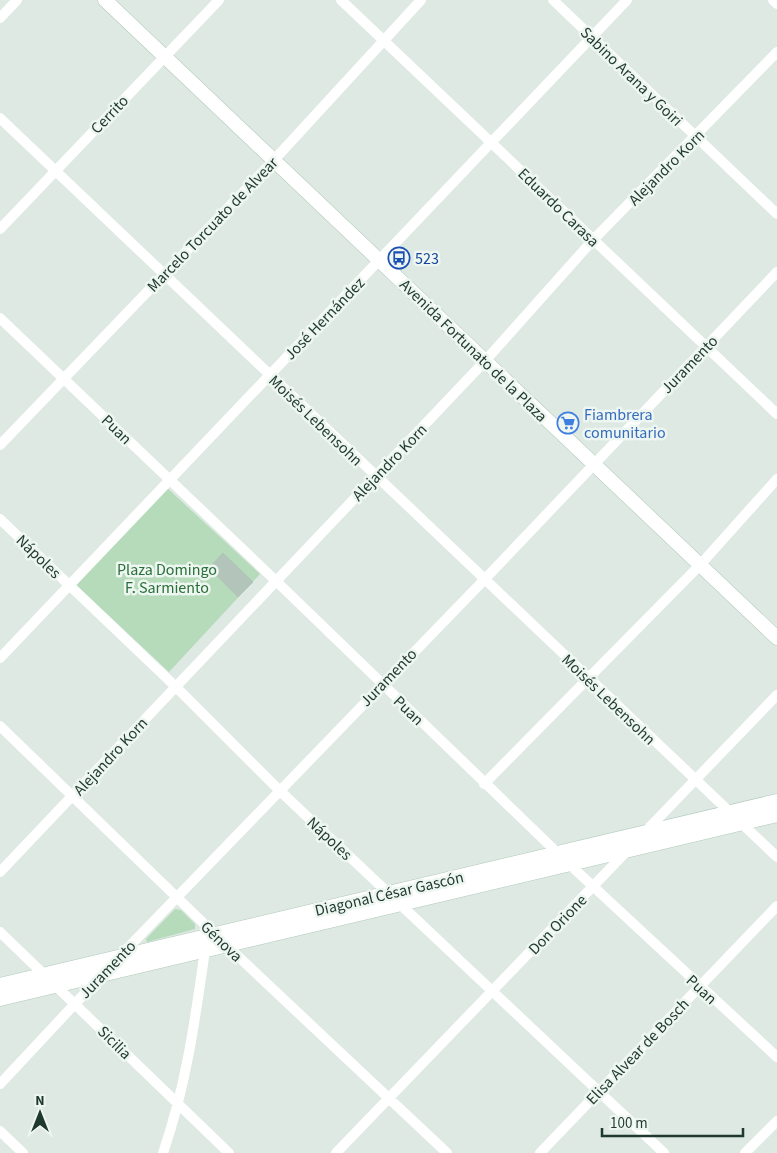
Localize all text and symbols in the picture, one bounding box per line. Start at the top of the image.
street label: Sabino Arana y Goiri [575,22,687,131]
street label: Cerrito [86,91,134,139]
street label: Alejandro Korn [624,125,710,211]
street label: Marcelo Torcuato de Alvear [142,152,283,297]
street label: Eduardo Carasa [513,163,604,252]
bus stop icon: 523 [387,246,411,270]
place label: 523 [415,248,439,270]
street label: José Hernández [280,272,370,365]
street label: Avenida Fortunato de la Plaza [395,274,552,427]
street label: Juramento [656,331,723,399]
street label: Moisés Lebensohn [264,370,367,471]
place label: Fiambrera comunitario [584,404,666,444]
street label: Puan [96,410,136,450]
supermarket icon: Fiambrera comunitario [556,411,580,435]
street label: Alejandro Korn [347,419,432,506]
street label: Nápoles [11,530,66,584]
park label: Plaza Domingo F. Sarmiento [117,559,217,599]
street label: Juramento [355,644,422,712]
street label: Moisés Lebensohn [557,649,660,750]
street label: Puan [388,691,428,731]
street label: Alejandro Korn [69,713,153,801]
street label: Nápoles [302,812,357,866]
street label: Diagonal César Gascón [313,866,466,922]
street label: Don Orione [523,890,592,960]
street label: Génova [196,916,247,967]
street label: Juramento [74,936,141,1004]
street label: Puan [681,970,721,1010]
street label: Elisa Alvear de Bosch [581,994,694,1110]
street label: Sicilia [92,1021,136,1065]
north arrow [15,1088,65,1138]
text: N [35,1091,45,1111]
scale bar [602,1106,743,1138]
text: 100 m [610,1113,648,1134]

